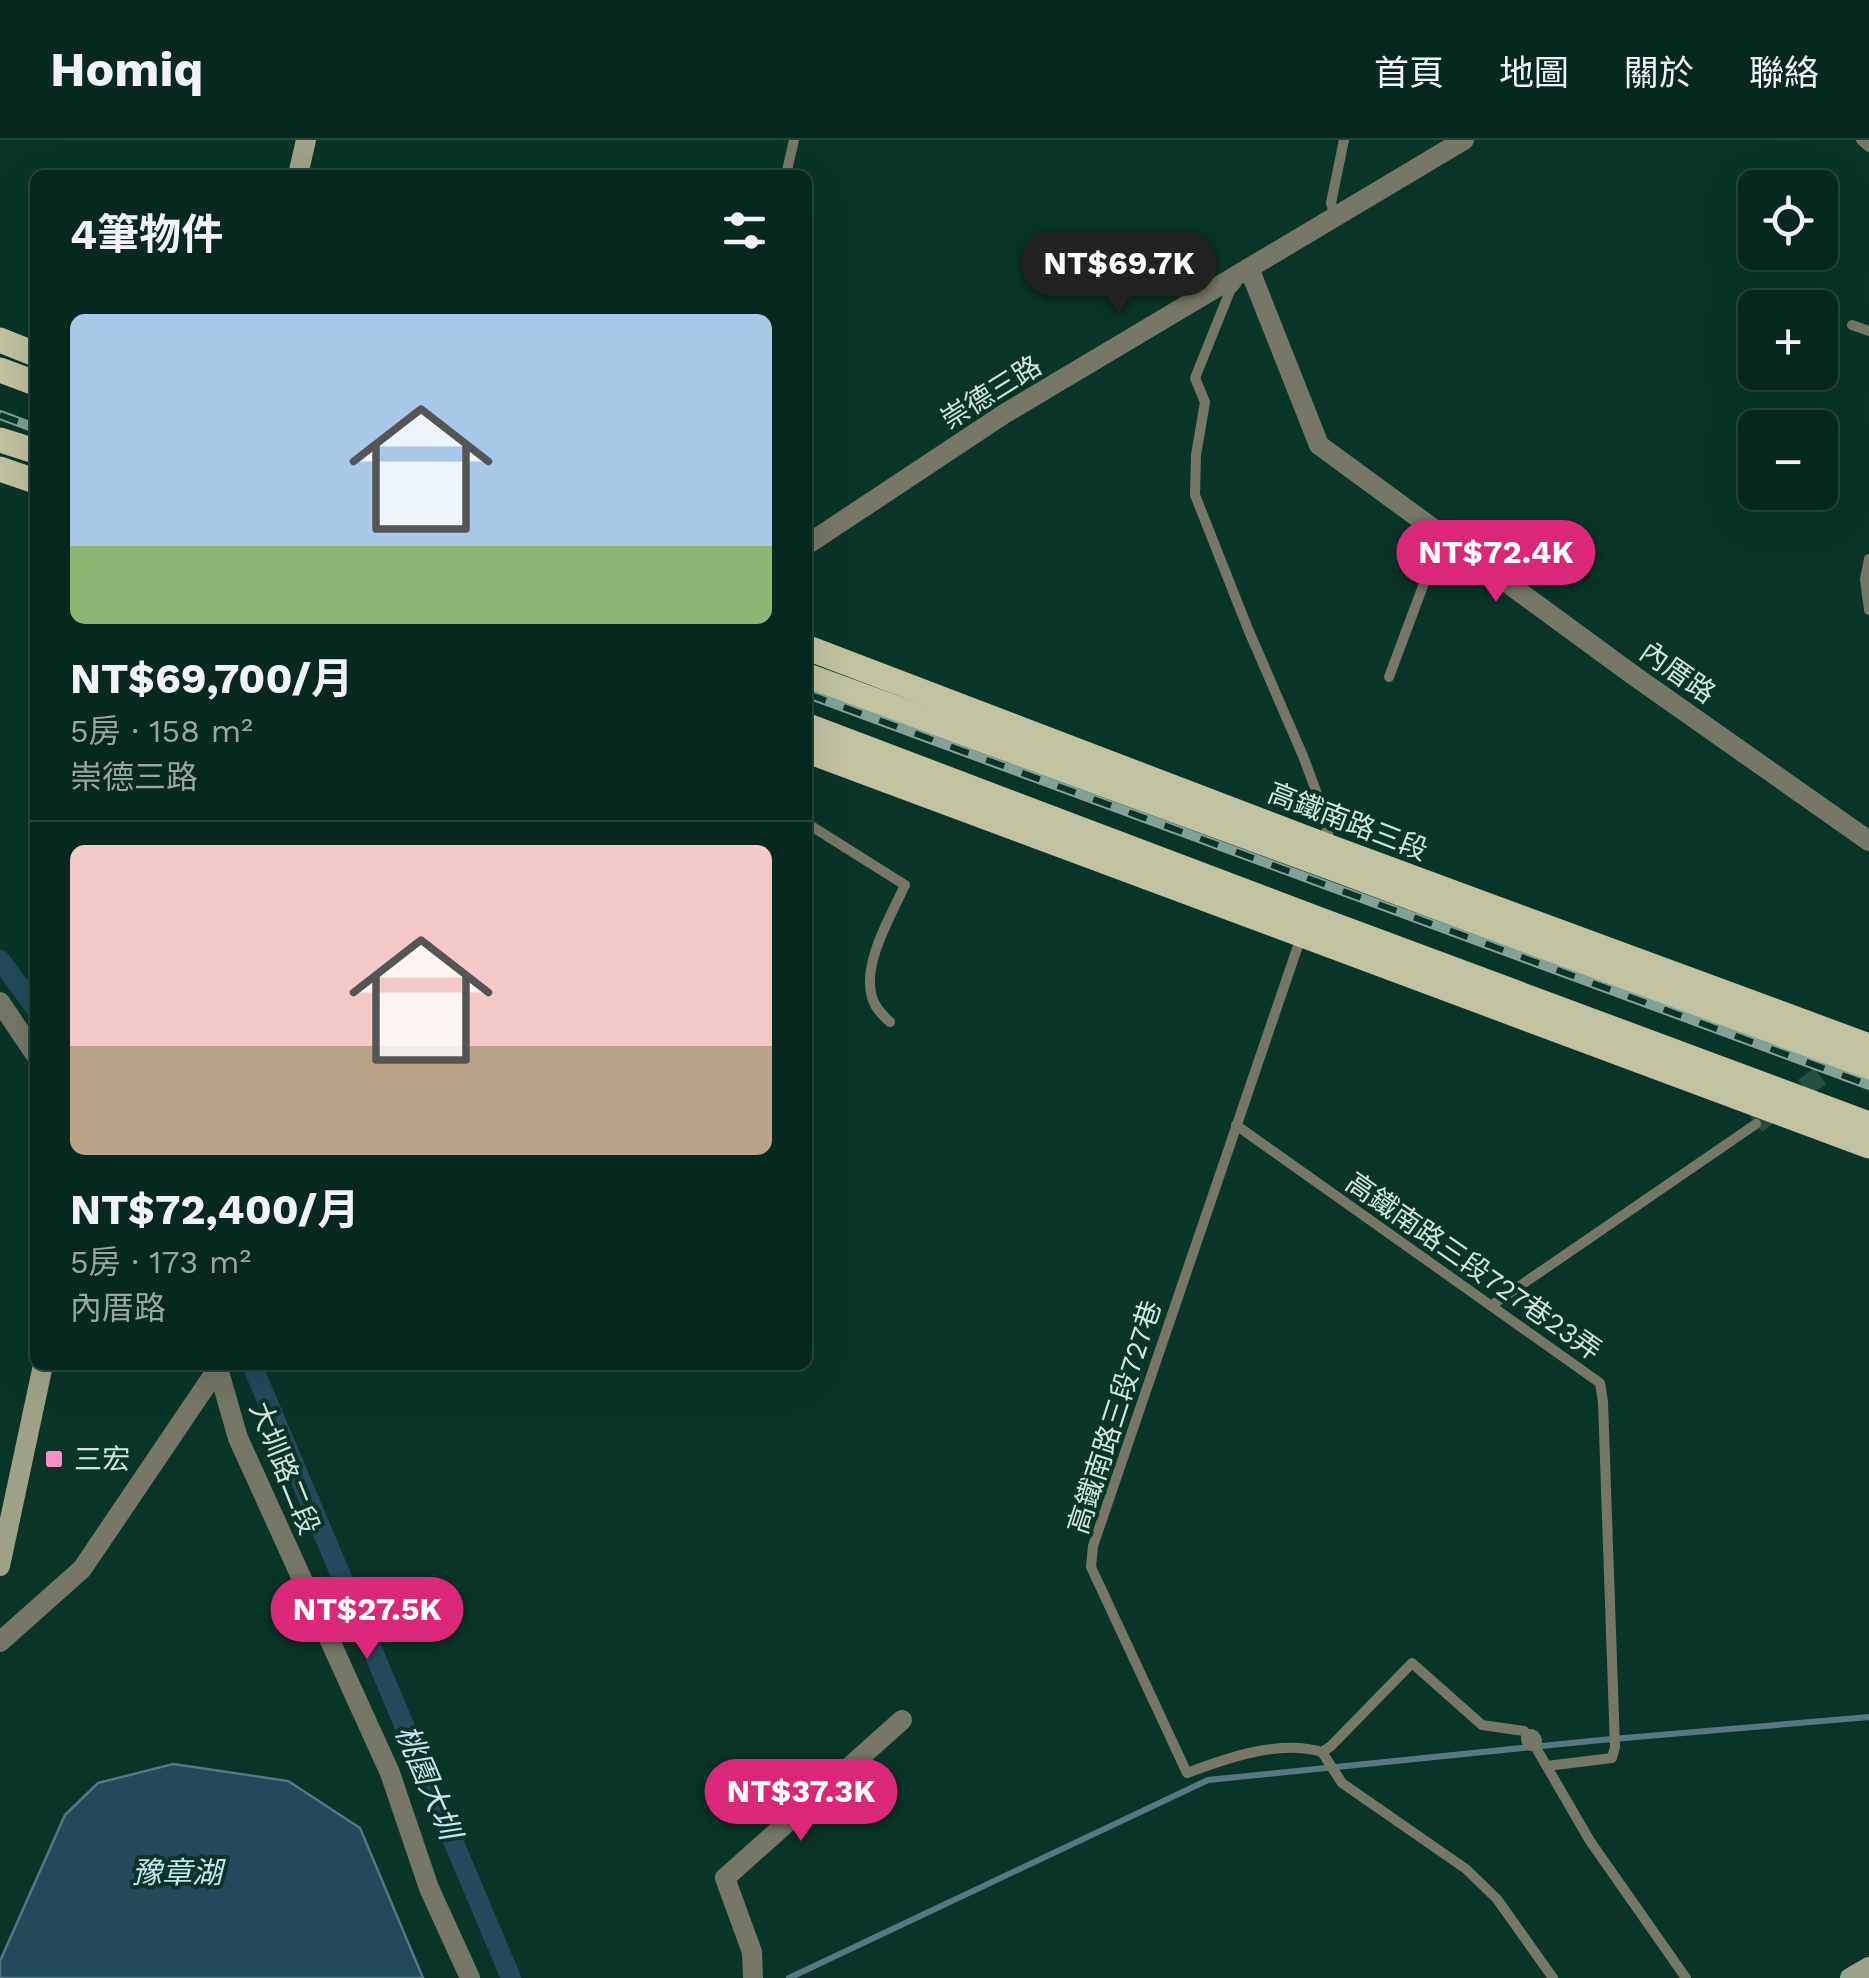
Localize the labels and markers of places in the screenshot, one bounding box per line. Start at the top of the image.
pin: NT$69.7K [1016,231,1222,316]
pin: NT$72.4K [1393,520,1599,605]
place label: 三宏 [74,1443,130,1476]
marker: 三宏 [43,1448,65,1470]
pin: NT$27.5K [264,1577,470,1662]
pin: NT$37.3K [698,1759,904,1844]

